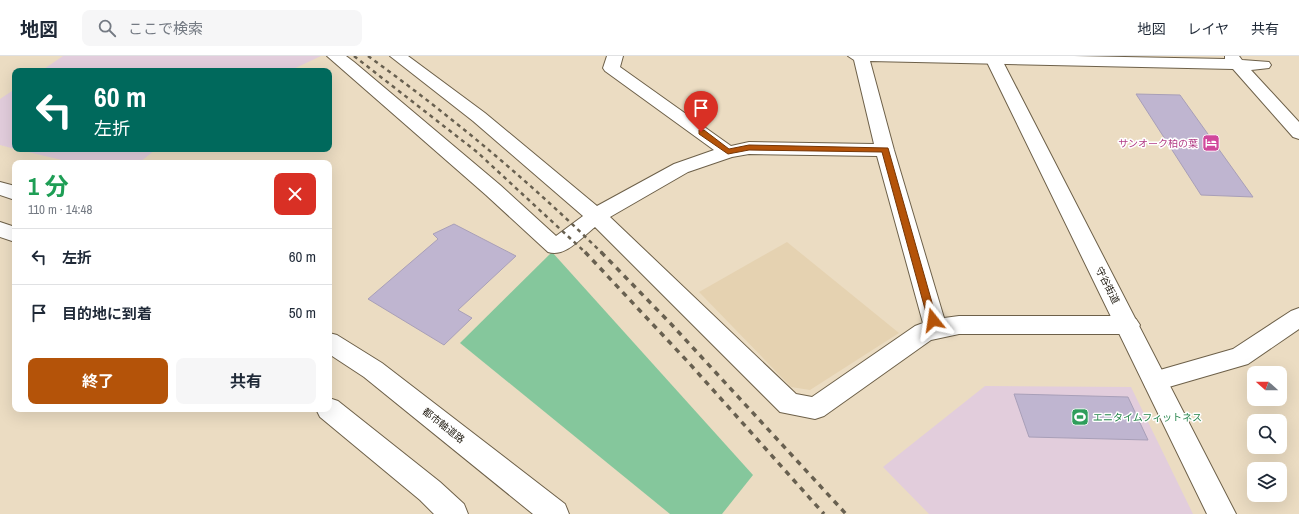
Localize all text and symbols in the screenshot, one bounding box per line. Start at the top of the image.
search box [82,10,362,46]
text: 地図 [20,16,58,42]
icon: search [96,17,118,39]
text: ここで検索 [128,18,203,39]
text: 地図 [1137,20,1165,38]
text: レイヤ [1187,20,1229,38]
text: 共有 [1251,20,1279,38]
text: 60 m [94,78,146,116]
icon: left [28,84,80,136]
pin [684,91,718,132]
icon: arrive [690,97,712,119]
text: 左折 [94,116,130,141]
hotel icon: サンオーク柏の葉 [1201,133,1221,153]
place label: サンオーク柏の葉 [1118,137,1198,150]
text: 1 分 [28,170,68,202]
button: close [274,173,316,215]
text: 110 m · 14:48 [28,201,92,218]
icon: left [28,246,50,268]
text: 60 m [289,246,316,267]
text: 左折 [62,247,92,268]
street label: 守谷街道 [1093,264,1122,306]
position arrow [912,299,954,341]
icon: arrive [28,302,50,324]
text: 50 m [289,302,316,323]
text: 目的地に到着 [62,303,152,324]
button: 終了 [28,358,168,404]
button: 共有 [176,358,316,404]
north arrow [1247,366,1287,406]
map controls [1247,366,1287,502]
street label: 都市軸道路 [420,405,467,446]
sports icon: エニタイムフィットネス [1070,407,1090,427]
place label: エニタイムフィットネス [1093,411,1202,424]
button: search [1247,414,1287,454]
button: layers [1247,462,1287,502]

